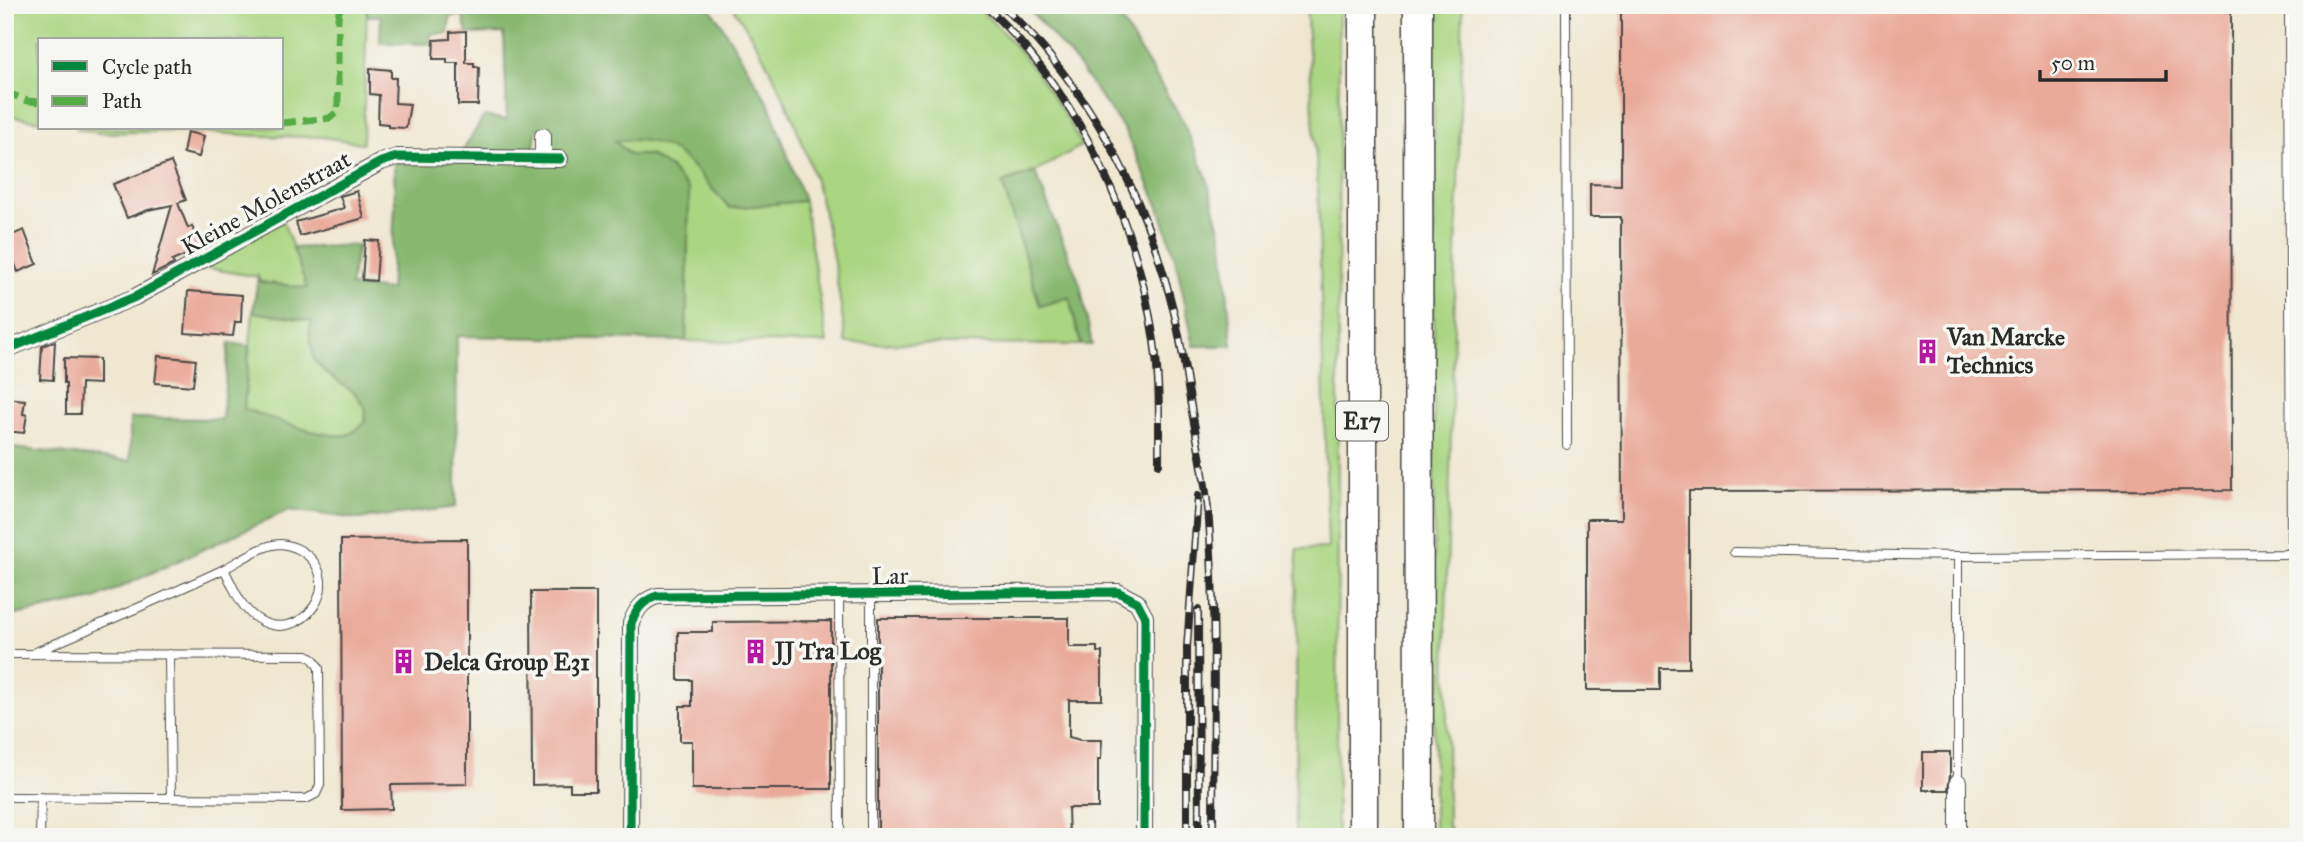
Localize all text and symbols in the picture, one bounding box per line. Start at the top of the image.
legend [38,38,284,130]
scale bar [2040,38,2166,82]
text: 50 m [2051,50,2096,76]
text: Cycle path [102,54,193,80]
text: Path [102,88,142,114]
street label: Kleine Molenstraat [176,144,356,262]
place label: Van Marcke Technics [1946,322,2065,380]
building icon: Van Marcke Technics [1913,337,1941,365]
road number: E17 [1336,402,1388,440]
street label: Lar [871,561,909,591]
place label: JJ Tra Log [772,636,882,666]
building icon: JJ Tra Log [741,637,769,665]
place label: Delca Group E31 [424,647,590,677]
building icon: Delca Group E31 [390,648,418,676]

